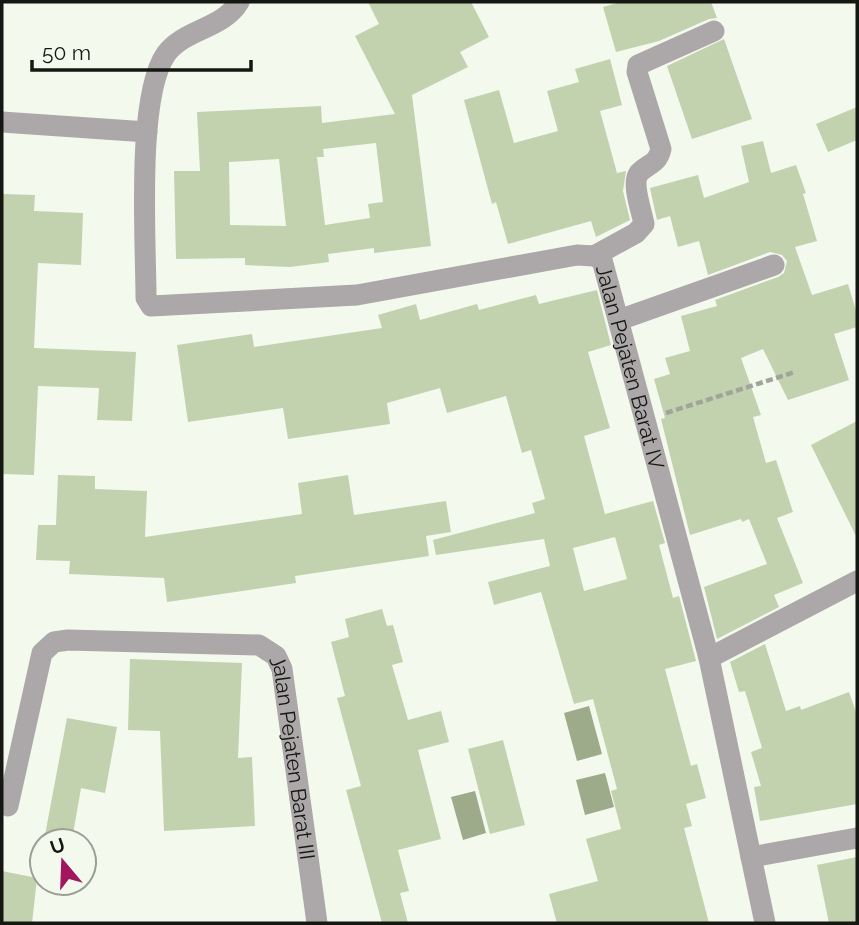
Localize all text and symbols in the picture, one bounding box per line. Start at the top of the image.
scale bar [32,28,250,72]
text: 50 m [42,40,91,65]
street label: Jalan Pejaten Barat IV [591,262,670,472]
street label: Jalan Pejaten Barat III [265,651,321,861]
north arrow [28,827,98,897]
text: U [47,833,68,859]

